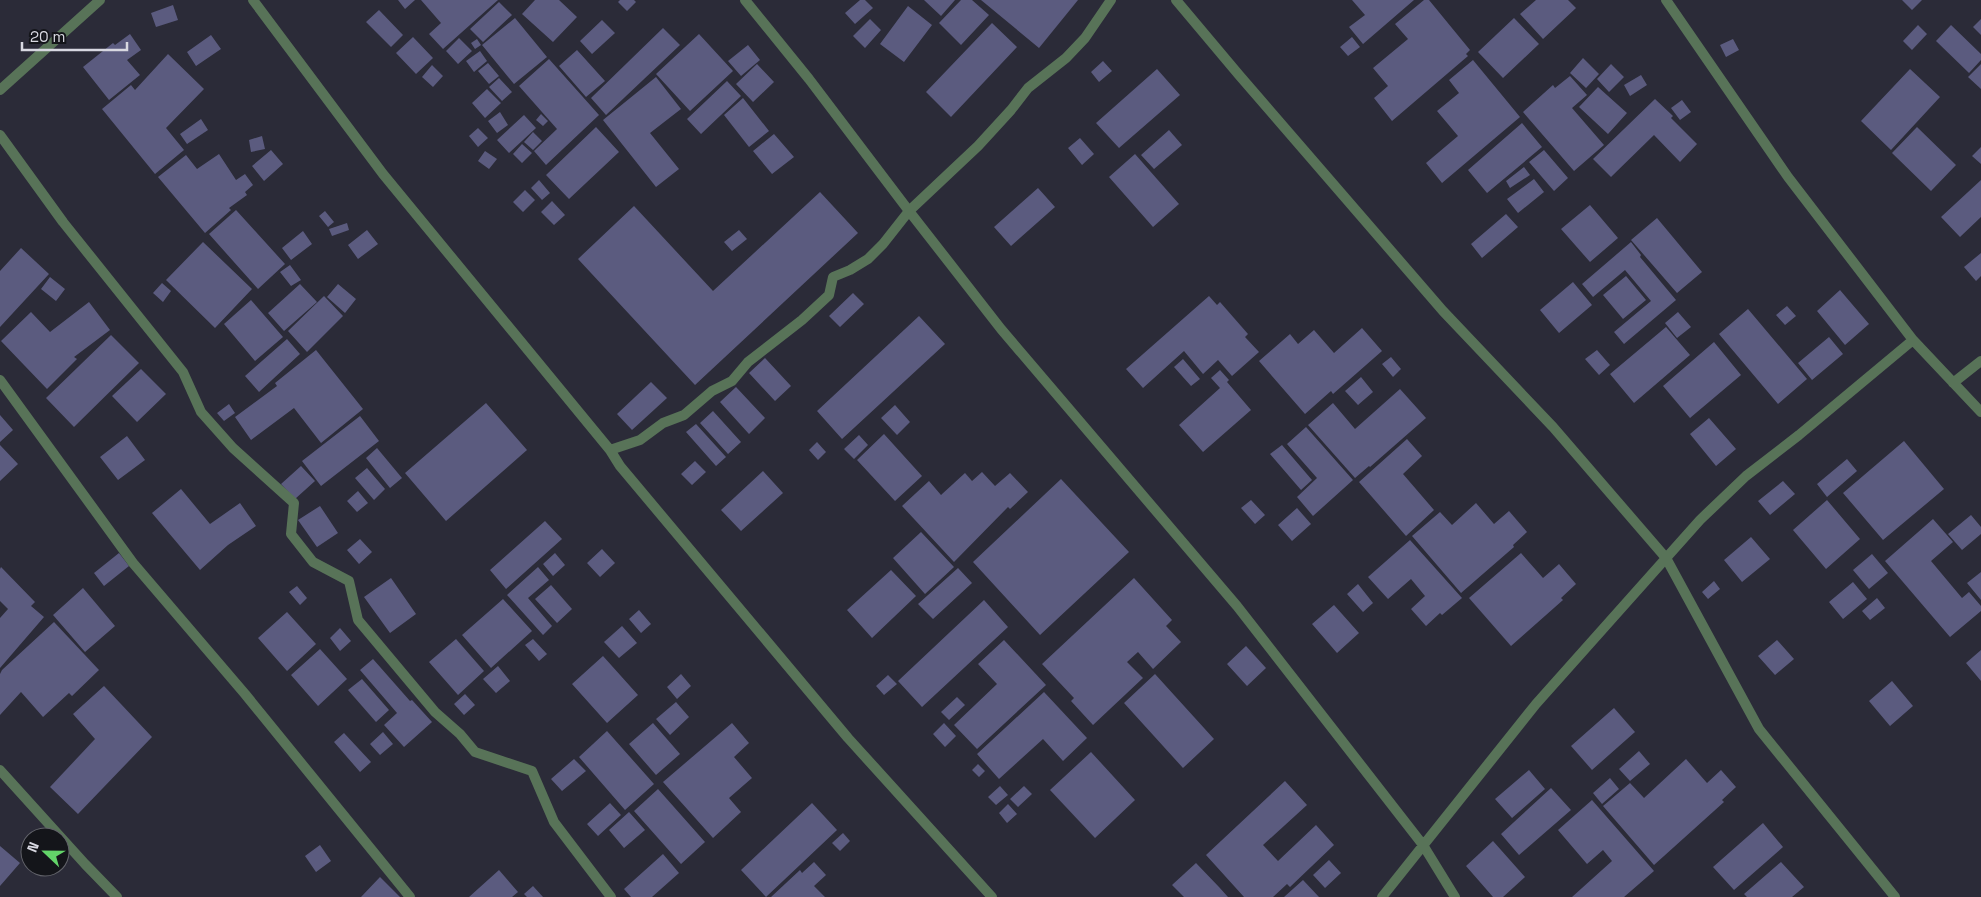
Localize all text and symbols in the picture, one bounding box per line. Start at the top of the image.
scale bar [22,20,128,52]
text: 20 m [30,27,65,46]
north arrow [20,827,70,877]
text: N [23,839,43,855]

